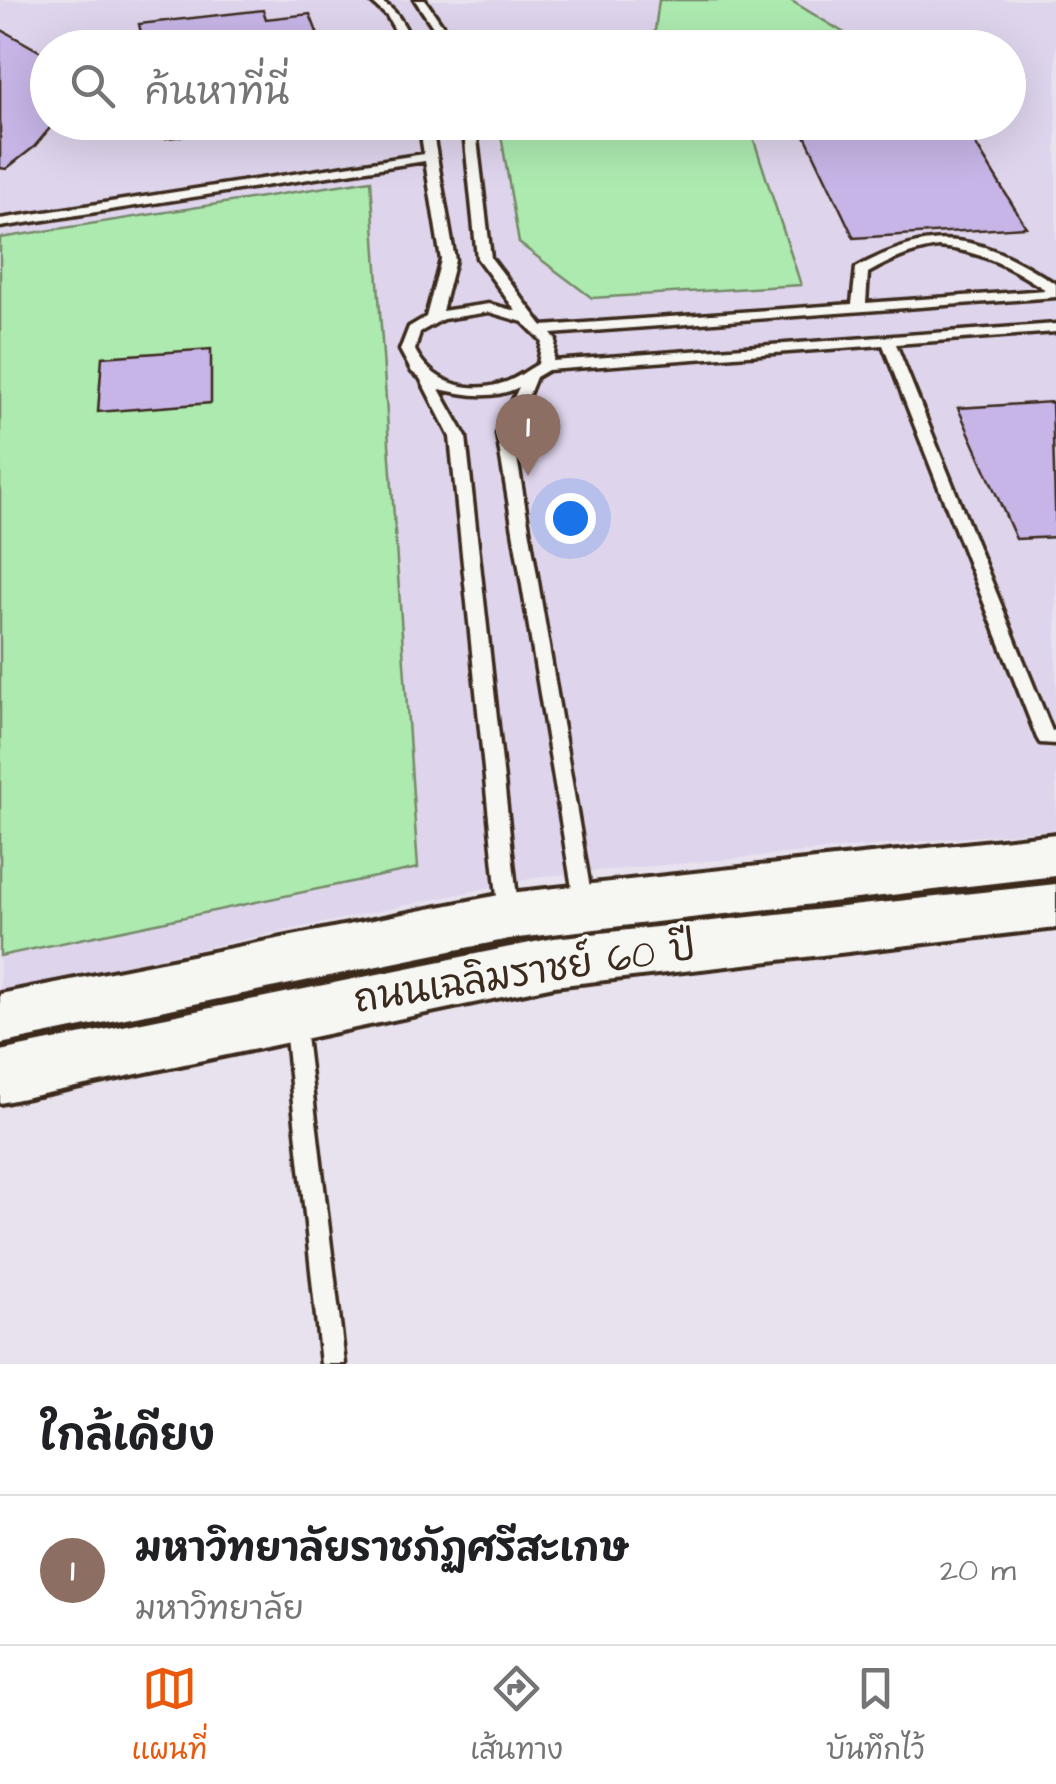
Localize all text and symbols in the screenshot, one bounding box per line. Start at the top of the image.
search box [30,30,1026,140]
icon: search [65,58,120,113]
text: ค้นหาที่นี่ [145,67,289,119]
pin: 1 [496,394,560,476]
your location [545,493,596,544]
street label: ถนนเฉลิมราชย์ 60 ปี [350,921,700,1027]
text: ใกล้เคียง [40,1408,215,1466]
text: มหาวิทยาลัยราชภัฏศรีสะเกษ [135,1523,629,1575]
text: 1 [70,1548,75,1593]
text: 20 m [940,1548,1016,1593]
text: มหาวิทยาลัย [135,1587,304,1632]
tab: แผนที่ [132,1661,207,1770]
tab: เส้นทาง [470,1661,563,1770]
tab: บันทึกไว้ [826,1661,924,1770]

